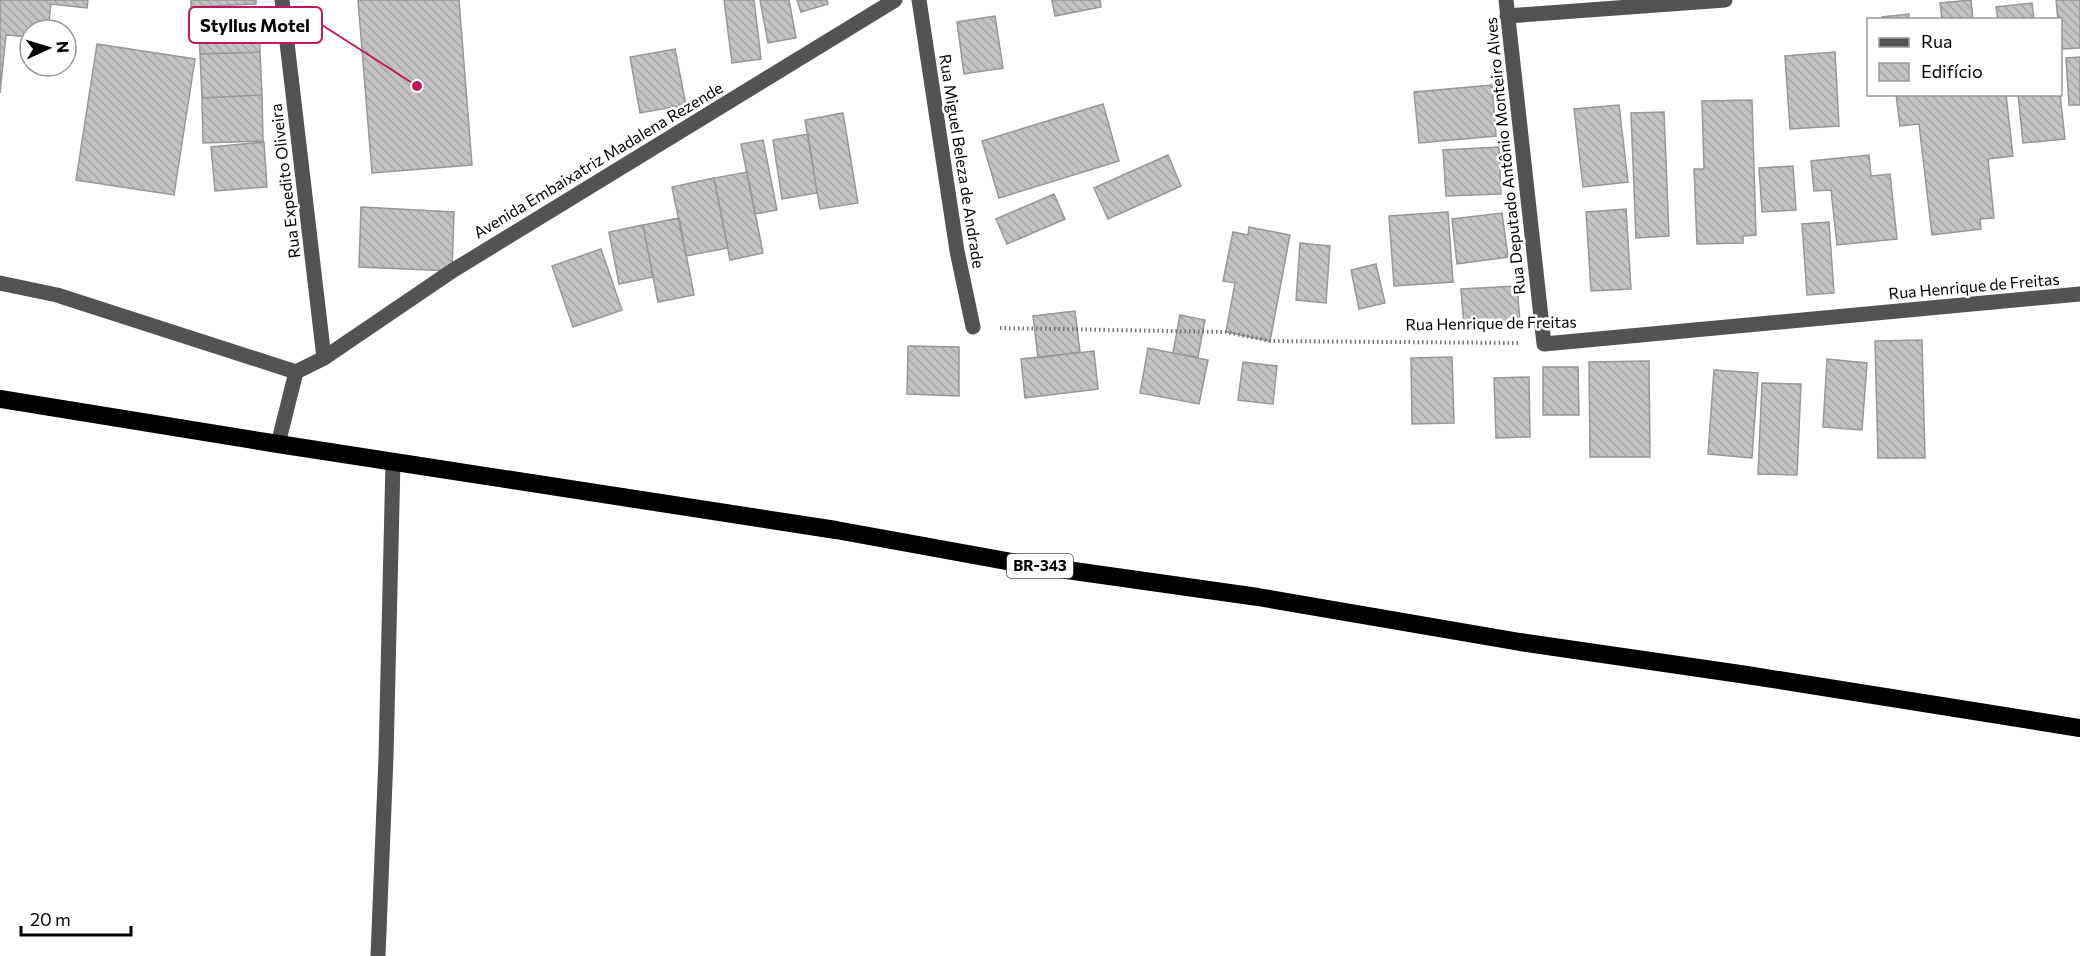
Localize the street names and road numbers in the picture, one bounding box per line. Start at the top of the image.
street label: Rua Deputado Antônio Monteiro Alves [1480,16,1529,296]
street label: Rua Miguel Beleza de Andrade [936,52,989,269]
street label: Avenida Embaixatriz Madalena Rezende [470,77,726,242]
street label: Rua Expedito Oliveira [266,103,303,259]
street label: Rua Henrique de Freitas [1888,269,2060,302]
street label: Rua Henrique de Freitas [1405,312,1577,333]
road number: BR-343 [1007,554,1073,578]

